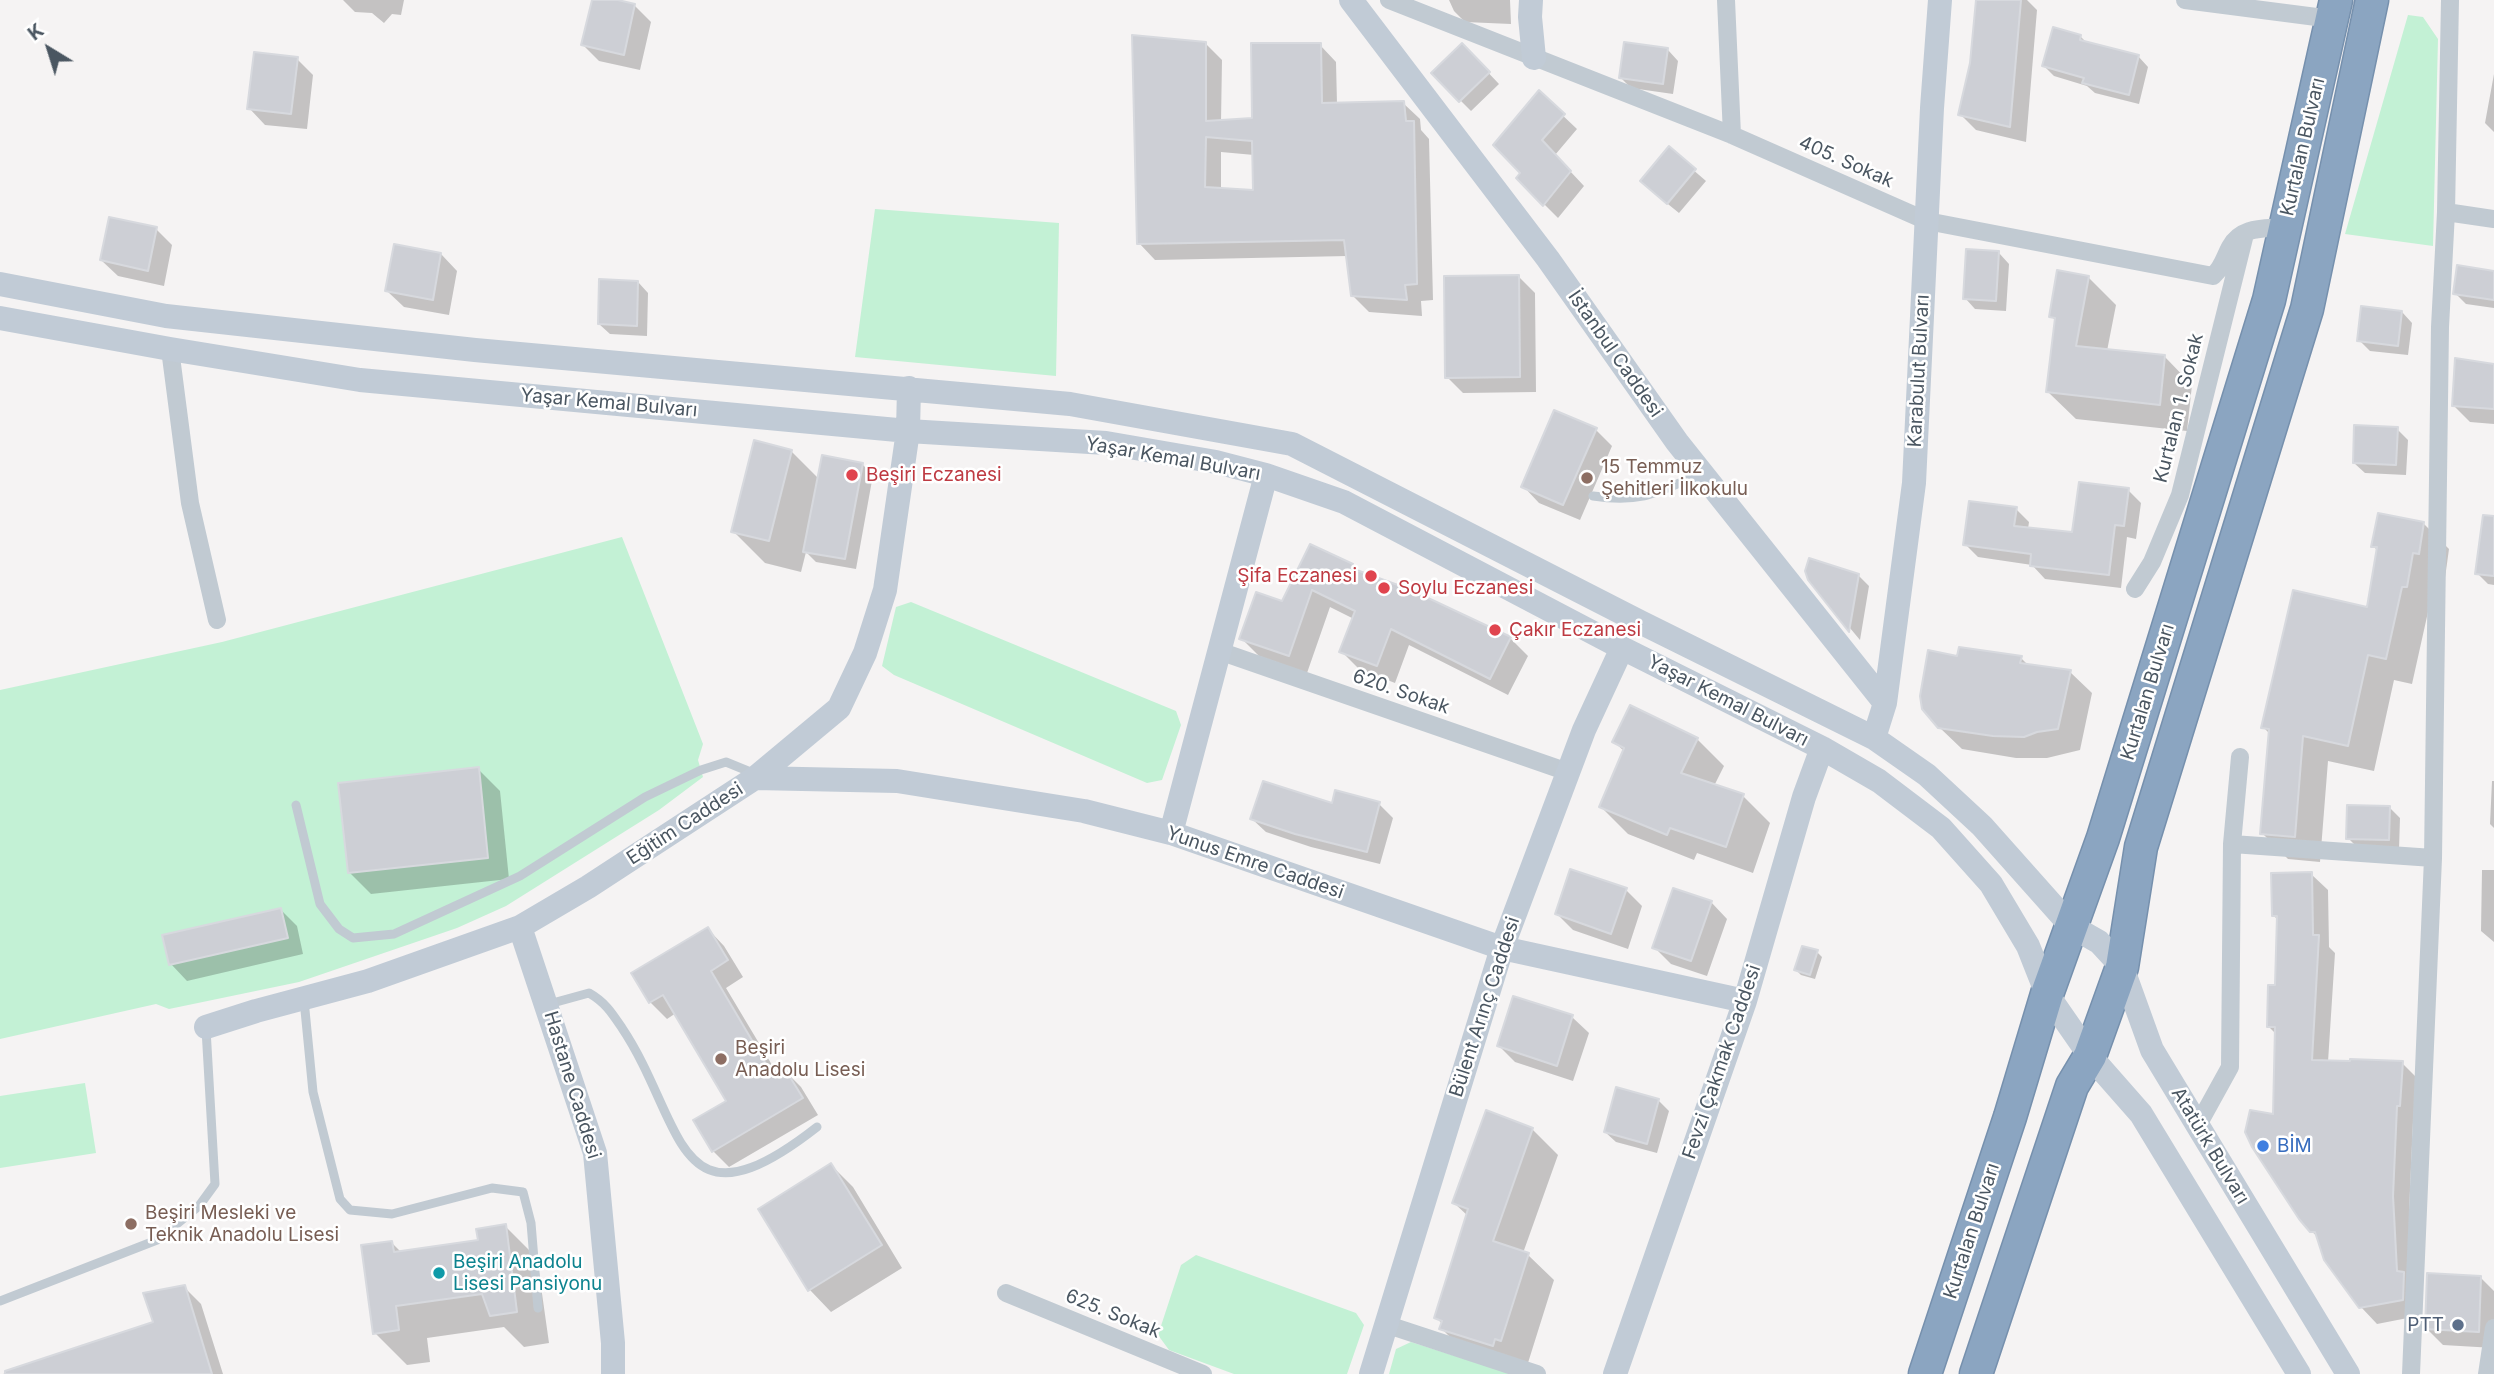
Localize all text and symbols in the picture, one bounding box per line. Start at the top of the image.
north arrow [14,14,84,84]
text: K [23,19,48,45]
street label: Kurtalan Bulvarı [2276,76,2330,218]
street label: 405. Sokak [1795,131,1897,193]
street label: İstanbul Caddesi [1563,286,1667,422]
street label: Karabulut Bulvarı [1904,294,1934,448]
street label: Kurtalan 1. Sokak [2149,331,2209,485]
street label: Yaşar Kemal Bulvarı [520,384,698,422]
street label: Yaşar Kemal Bulvarı [1084,432,1262,486]
place label: 15 Temmuz Şehitleri İlkokulu [1601,456,1748,500]
place label: Beşiri Eczanesi [866,464,1002,486]
marker: Beşiri Eczanesi [844,467,860,483]
marker: 15 Temmuz Şehitleri İlkokulu [1579,470,1595,486]
place label: Şifa Eczanesi [1237,565,1357,587]
marker: Şifa Eczanesi [1363,568,1379,584]
place label: Soylu Eczanesi [1398,577,1533,599]
marker: Soylu Eczanesi [1376,580,1392,596]
place label: Çakır Eczanesi [1509,619,1641,641]
street label: Kurtalan Bulvarı [2116,621,2180,763]
marker: Çakır Eczanesi [1487,622,1503,638]
street label: Yaşar Kemal Bulvarı [1644,651,1812,751]
street label: 620. Sokak [1350,665,1452,719]
street label: Eğitim Caddesi [623,778,747,870]
street label: Yunus Emre Caddesi [1163,822,1347,904]
street label: Bülent Arınç Caddesi [1445,914,1525,1100]
street label: Fevzi Çakmak Caddesi [1678,962,1766,1162]
street label: Hastane Caddesi [539,1009,605,1161]
place label: Beşiri Anadolu Lisesi [735,1037,865,1081]
marker: Beşiri Anadolu Lisesi [713,1051,729,1067]
street label: Atatürk Bulvarı [2166,1084,2254,1208]
place label: BİM [2277,1135,2312,1157]
marker: BİM [2255,1138,2271,1154]
street label: Kurtalan Bulvarı [1939,1160,2005,1302]
place label: Beşiri Mesleki ve Teknik Anadolu Lisesi [145,1202,339,1246]
marker: Beşiri Mesleki ve Teknik Anadolu Lisesi [123,1216,139,1232]
place label: Beşiri Anadolu Lisesi Pansiyonu [453,1251,602,1295]
marker: Beşiri Anadolu Lisesi Pansiyonu [431,1265,447,1281]
street label: 625. Sokak [1062,1285,1164,1343]
place label: PTT [2407,1314,2444,1336]
marker: PTT [2450,1317,2466,1333]

